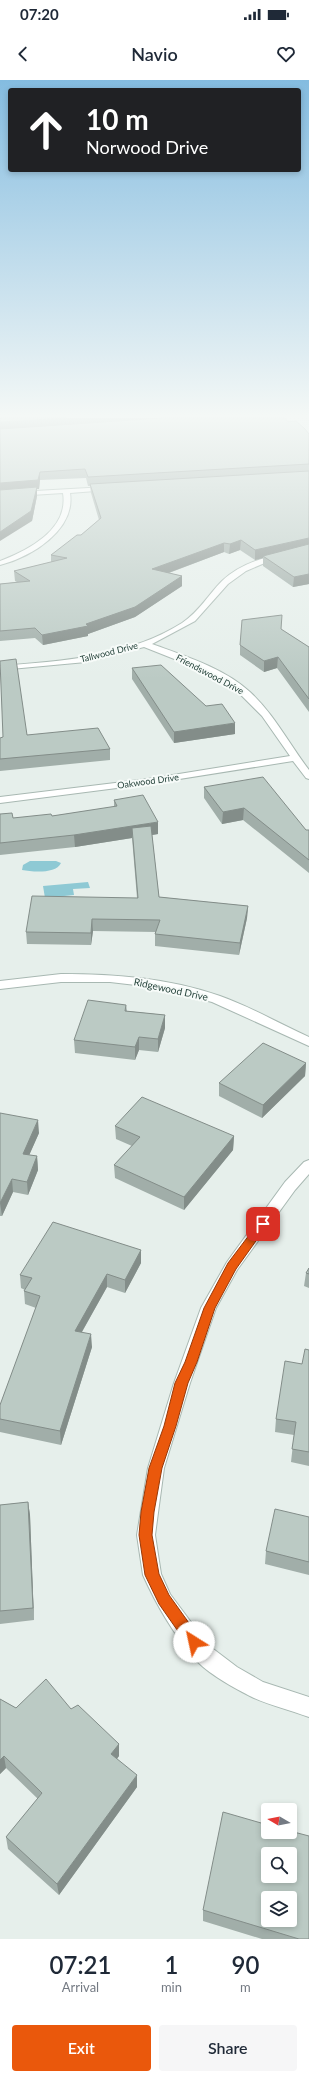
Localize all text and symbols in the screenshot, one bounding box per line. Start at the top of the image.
text: 07:20 [20,5,59,23]
icon: back [12,43,34,65]
text: Navio [131,43,178,65]
icon: heart [275,43,297,65]
text: 10 m [86,102,149,136]
icon: ahead [20,104,72,156]
text: Norwood Drive [86,136,208,158]
street label: Tallwood Drive [79,639,139,664]
street label: Friendswood Drive [174,652,246,697]
street label: Oakwood Drive [116,771,180,791]
street label: Ridgewood Drive [133,975,209,1003]
pin [246,1207,280,1241]
icon: arrive [252,1213,274,1235]
position arrow [173,1621,215,1663]
north arrow [261,1803,297,1839]
map controls [261,1803,297,1927]
button: search [261,1847,297,1883]
button: layers [261,1891,297,1927]
text: 07:21 [50,1950,111,1979]
text: 1 [164,1950,178,1979]
text: 90 [232,1950,259,1979]
text: Arrival [62,1979,99,1995]
text: min [161,1979,182,1995]
text: m [240,1979,251,1995]
button: Exit [12,2025,151,2071]
button: Share [159,2025,297,2071]

